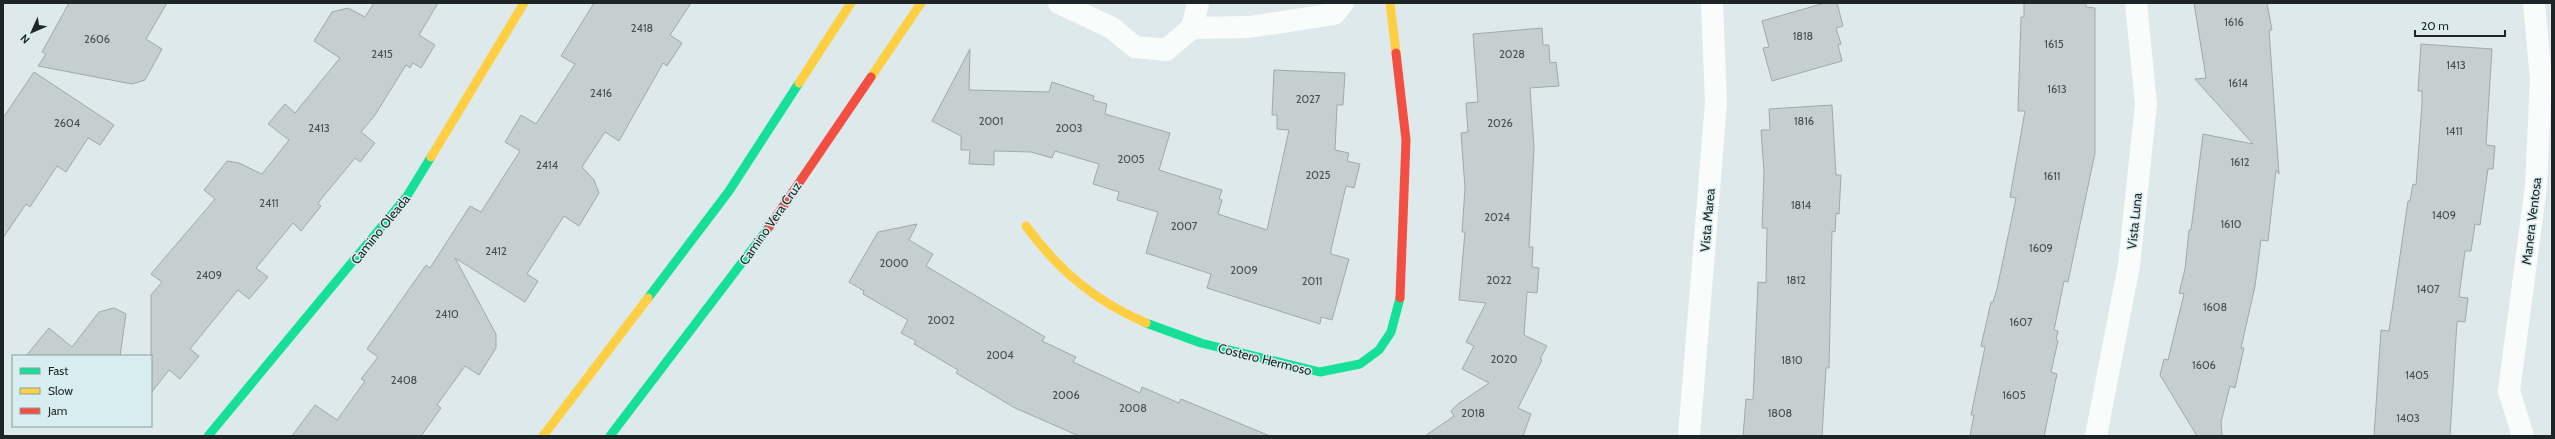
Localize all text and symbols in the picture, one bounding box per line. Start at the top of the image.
north arrow [12,12,52,52]
scale bar [2415,12,2505,38]
house number: 1616 [2224,15,2244,29]
text: 20 m [2421,18,2449,33]
house number: 2418 [631,21,653,35]
house number: 1818 [1793,29,1813,43]
text: N [17,31,33,47]
house number: 2606 [84,32,110,46]
house number: 1615 [2044,37,2064,51]
house number: 2415 [371,47,393,61]
house number: 2028 [1499,47,1525,61]
house number: 1413 [2446,58,2466,72]
house number: 1614 [2228,76,2248,90]
house number: 1613 [2047,82,2067,96]
house number: 2416 [590,86,612,100]
house number: 2027 [1296,92,1321,106]
house number: 2001 [979,114,1003,128]
house number: 1816 [1794,114,1814,128]
house number: 2604 [54,116,81,130]
house number: 2026 [1487,116,1513,130]
house number: 2413 [308,121,330,135]
house number: 2003 [1055,121,1083,135]
house number: 1411 [2445,124,2463,138]
house number: 2005 [1117,152,1145,166]
house number: 1612 [2230,155,2250,169]
house number: 2414 [536,158,559,172]
house number: 2025 [1305,168,1331,182]
house number: 1611 [2044,169,2060,183]
street label: Manera Ventosa [2518,176,2544,266]
street label: Camino Vera Cruz [735,178,805,268]
street label: Vista Marea [1696,187,1718,252]
street label: Camino Oleada [347,190,413,267]
street label: Vista Luna [2123,191,2145,250]
house number: 2411 [259,196,279,210]
house number: 1814 [1791,198,1812,212]
house number: 1409 [2432,208,2456,222]
house number: 2024 [1484,210,1510,224]
house number: 1610 [2220,217,2242,231]
house number: 2007 [1171,219,1198,233]
house number: 1609 [2029,241,2053,255]
house number: 2412 [485,244,507,258]
house number: 2000 [880,256,909,270]
house number: 2009 [1230,263,1258,277]
house number: 2409 [196,268,222,282]
house number: 2022 [1487,273,1512,287]
house number: 1812 [1786,273,1806,287]
house number: 2011 [1302,274,1322,288]
house number: 1407 [2416,282,2440,296]
house number: 1608 [2203,300,2227,314]
house number: 2410 [435,307,459,321]
house number: 2002 [928,313,955,327]
house number: 1607 [2010,315,2033,329]
street label: Costero Hermoso [1216,340,1314,378]
house number: 2004 [986,348,1014,362]
house number: 2020 [1491,352,1518,366]
house number: 1810 [1781,353,1803,367]
legend [12,355,152,427]
house number: 1606 [2192,358,2216,372]
text: Fast [48,363,68,378]
house number: 1405 [2405,368,2429,382]
house number: 2408 [391,373,417,387]
text: Slow [48,383,73,398]
house number: 2006 [1052,388,1080,402]
house number: 1605 [2002,388,2026,402]
house number: 2008 [1119,401,1147,415]
text: Jam [47,403,67,418]
house number: 2018 [1461,406,1485,420]
house number: 1808 [1768,406,1792,420]
house number: 1403 [2396,411,2420,425]

